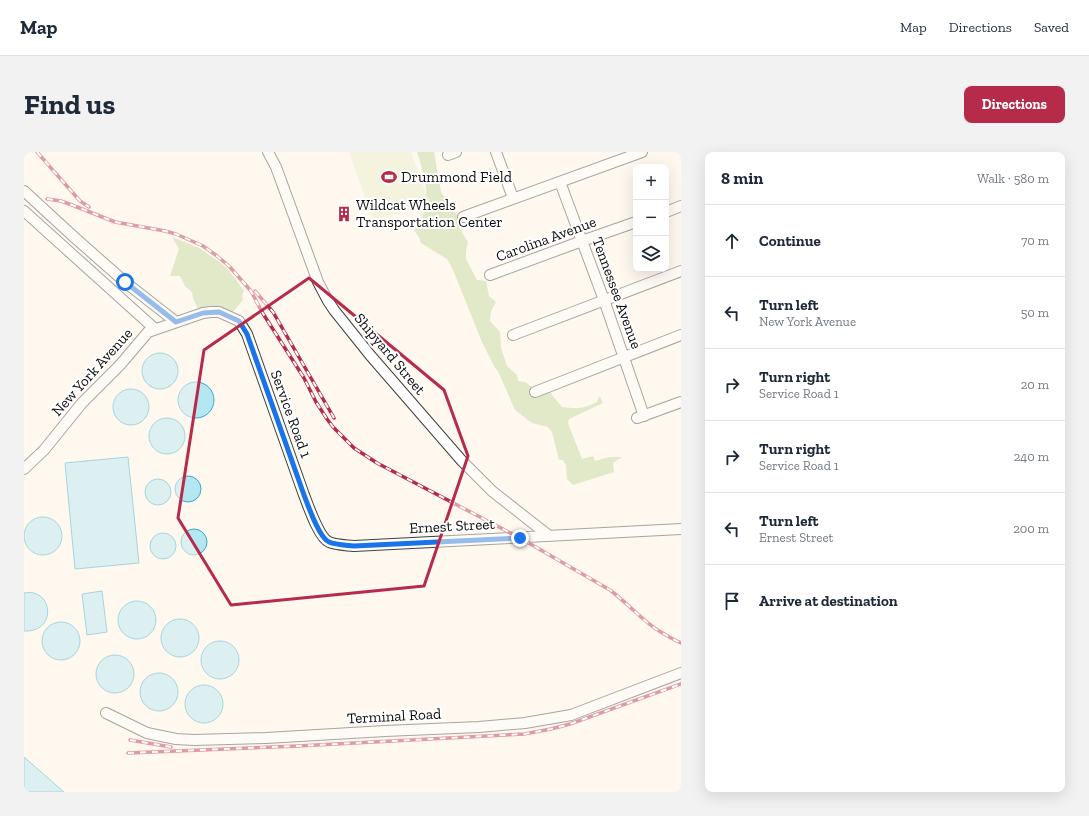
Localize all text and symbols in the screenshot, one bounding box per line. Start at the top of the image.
text: Map [20,16,57,39]
text: Map [900,19,927,36]
text: Directions [949,19,1012,36]
text: Saved [1034,19,1069,36]
button: Directions [964,86,1065,123]
text: Find us [24,88,115,121]
map controls [633,164,669,272]
button: + [633,164,669,200]
sports icon: Drummond Field [380,168,398,186]
place label: Drummond Field [401,168,513,186]
text: 8 min [721,168,763,188]
text: Walk · 580 m [977,171,1049,186]
place label: Wildcat Wheels Transportation Center [356,196,503,231]
button: − [633,200,669,236]
building icon: Wildcat Wheels Transportation Center [335,205,353,223]
street label: Carolina Avenue [493,213,599,265]
icon: ahead [721,230,743,252]
text: Continue [759,232,821,250]
text: 70 m [1021,233,1049,248]
street label: Tennessee Avenue [588,235,646,351]
button: layers [633,236,669,272]
route start [116,273,134,291]
text: Turn left [759,296,819,314]
icon: left [721,302,743,324]
text: 50 m [1021,305,1049,320]
street label: Shipyard Street [351,310,430,399]
text: New York Avenue [759,314,856,329]
street label: New York Avenue [48,324,136,420]
street label: Service Road 1 [267,368,315,461]
text: Turn right [759,368,830,386]
icon: right [721,374,743,396]
text: 20 m [1021,377,1049,392]
text: Service Road 1 [759,386,839,401]
text: Turn right [759,440,830,458]
icon: right [721,446,743,468]
text: 240 m [1014,449,1049,464]
text: Service Road 1 [759,458,839,473]
text: Turn left [759,512,819,530]
street label: Ernest Street [409,515,496,537]
icon: left [721,518,743,540]
text: 200 m [1013,521,1049,536]
route end [511,529,529,547]
text: Ernest Street [759,530,833,545]
icon: arrive [721,590,743,612]
text: Arrive at destination [759,592,898,610]
street label: Terminal Road [346,705,442,727]

